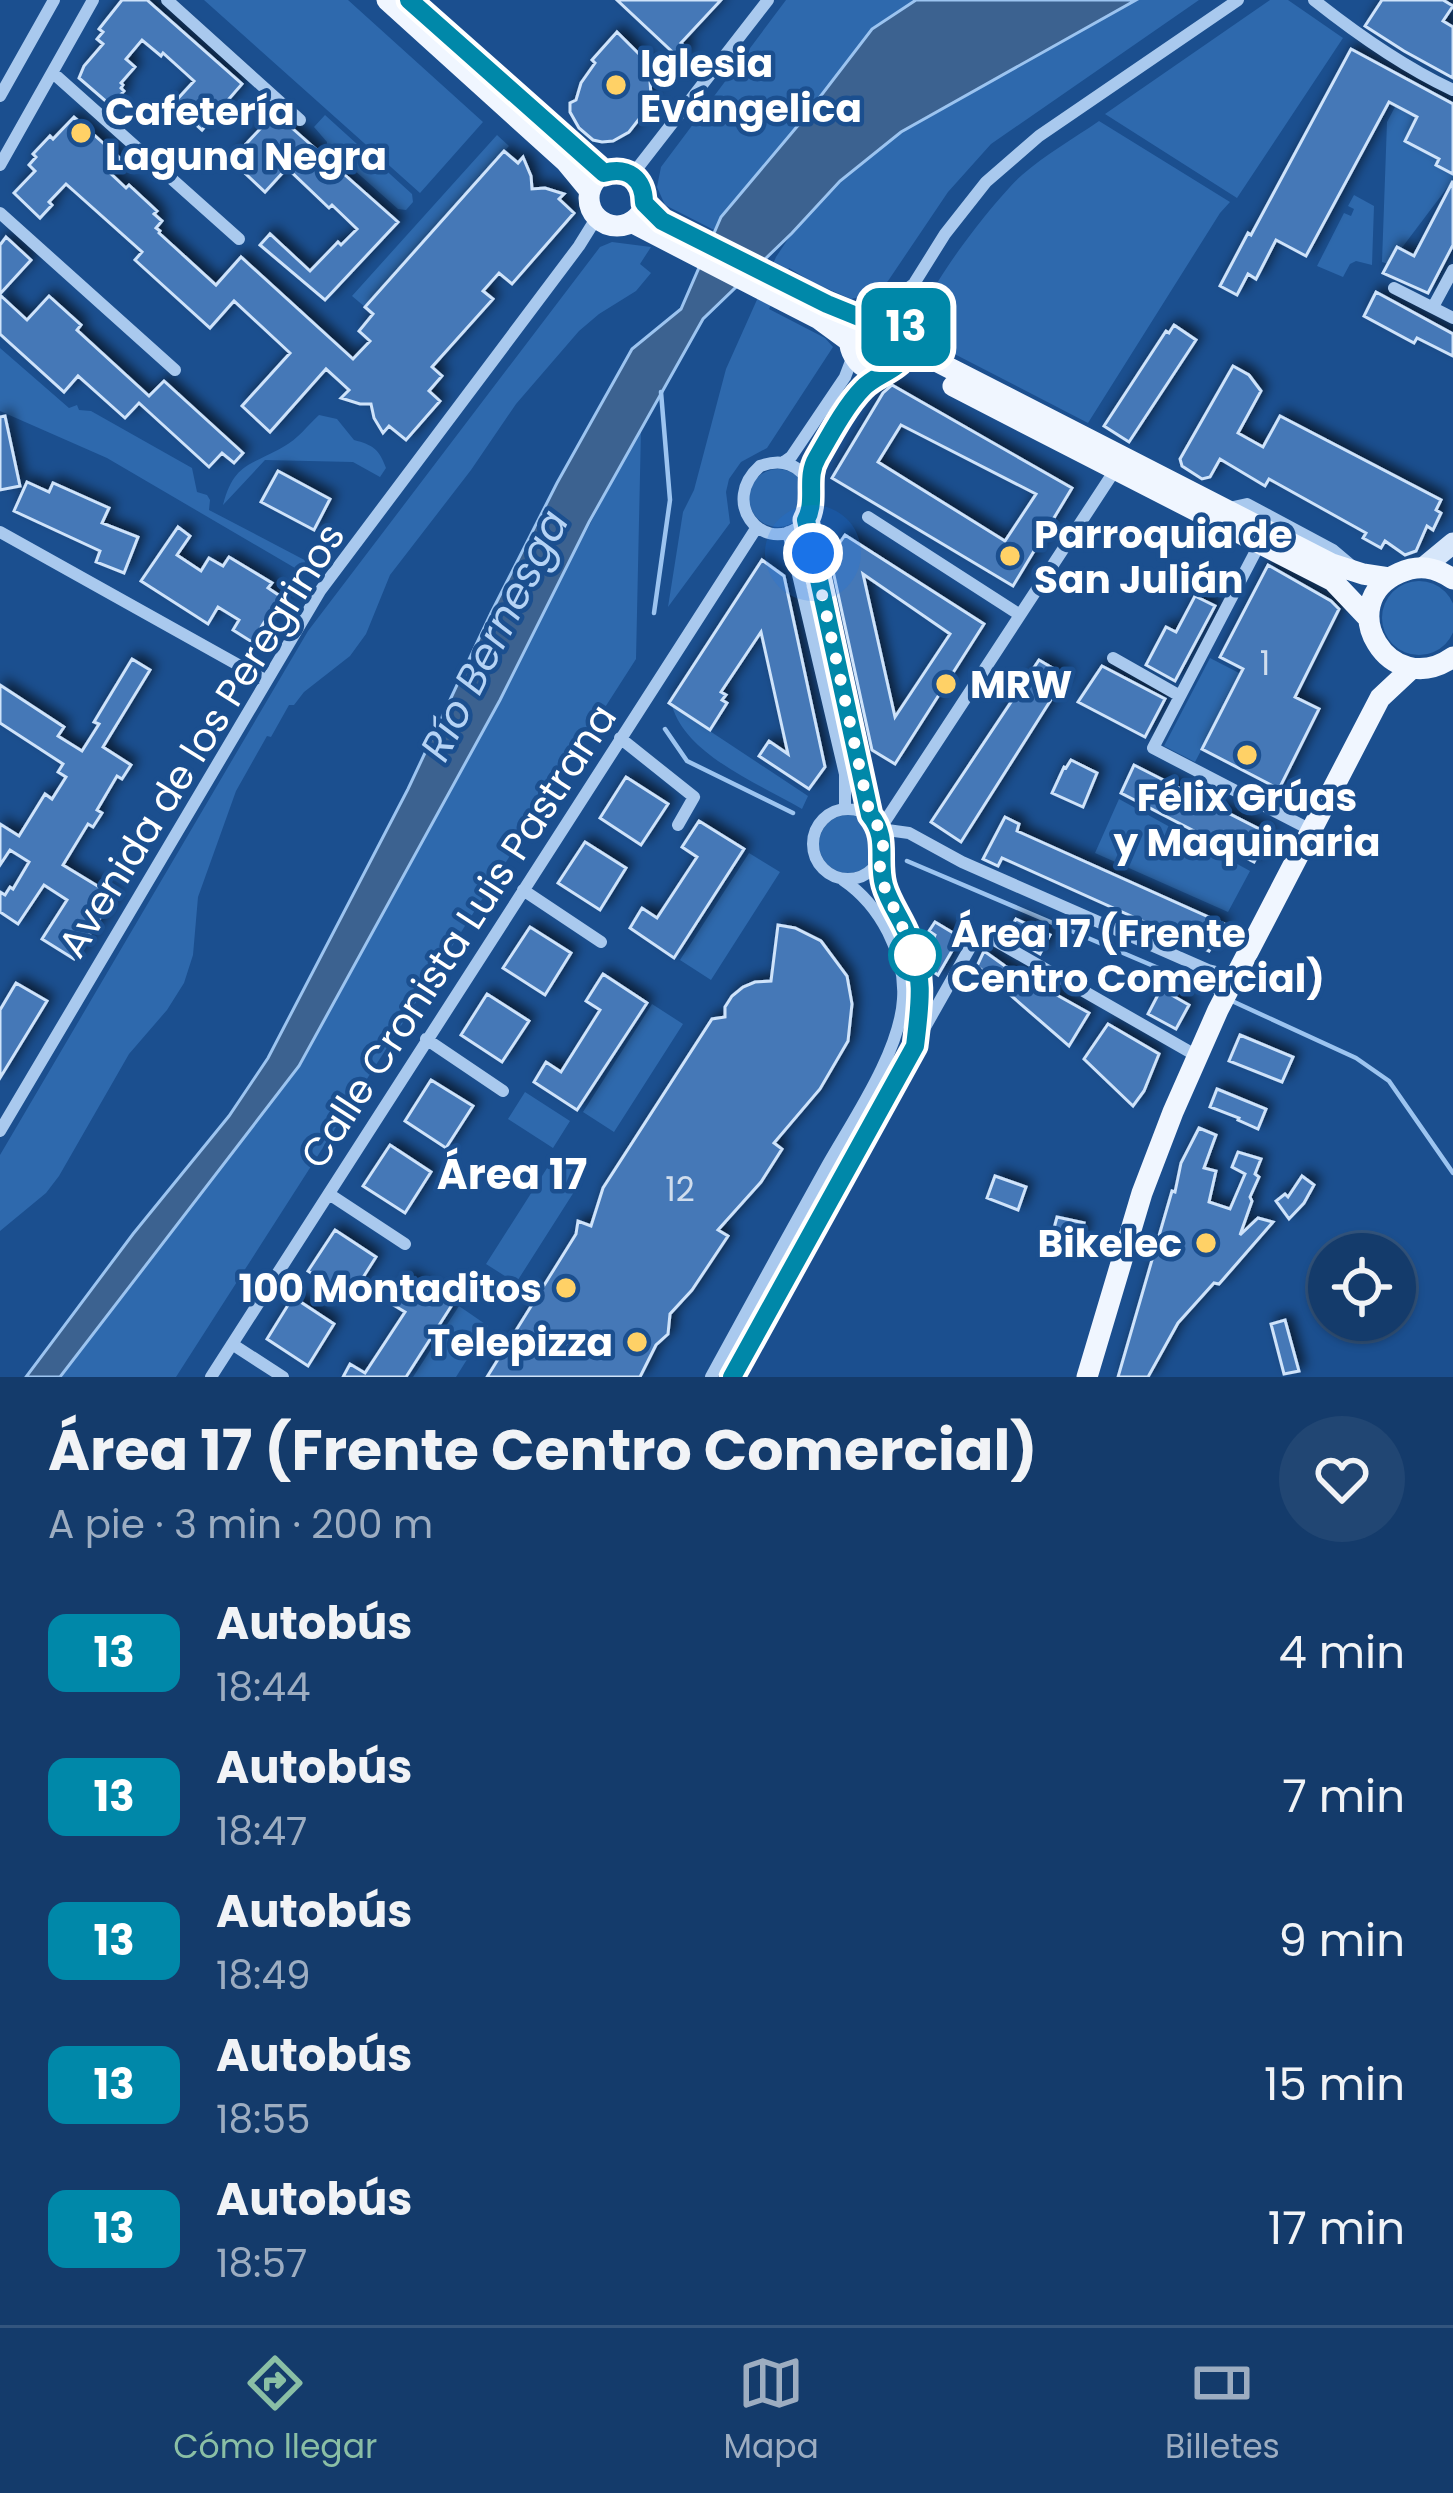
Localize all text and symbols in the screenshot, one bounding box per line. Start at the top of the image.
place label: Iglesia Evángelica [640,36,862,136]
marker: Iglesia Evángelica [603,72,629,98]
place label: Cafetería Laguna Negra [105,84,387,184]
marker: Cafetería Laguna Negra [68,120,94,146]
line badge: 13 [852,288,960,366]
text: 13 [885,297,927,356]
water label: Río Bernesga [406,500,583,771]
place label: Parroquia de San Julián [1034,507,1293,607]
street label: Avenida de los Peregrinos [45,513,358,968]
your location [783,523,843,583]
marker: Parroquia de San Julián [997,543,1023,569]
house number: 1 [1260,640,1270,687]
place label: MRW [970,657,1072,712]
marker: MRW [933,671,959,697]
street label: Calle Cronista Luis Pastrana [287,693,630,1179]
marker: Félix Grúas y Maquinaria [1234,742,1260,768]
place label: Félix Grúas y Maquinaria [1113,770,1380,870]
place label: Área 17 (Frente Centro Comercial) [951,906,1325,1006]
marker: Área 17 (Frente Centro Comercial) [890,930,940,980]
district label: Área 17 [437,1145,587,1204]
house number: 12 [665,1166,695,1213]
place label: Bikelec [1038,1216,1182,1271]
marker: Bikelec [1193,1230,1219,1256]
map controls [1308,1233,1416,1341]
button: locate [1308,1233,1416,1341]
place label: 100 Montaditos [239,1261,542,1316]
marker: 100 Montaditos [553,1275,579,1301]
place label: Telepizza [427,1315,613,1370]
marker: Telepizza [624,1329,650,1355]
text: Área 17 (Frente Centro Comercial) [48,1410,1037,1490]
button: heart [1279,1416,1405,1542]
text: A pie · 3 min · 200 m [48,1497,433,1552]
text: Autobús [216,1592,412,1655]
text: 4 min [1278,1621,1405,1684]
text: 13 [93,1623,135,1682]
text: 18:44 [216,1660,310,1715]
text: Autobús [216,1736,412,1799]
text: 7 min [1282,1765,1405,1828]
text: 13 [93,1767,135,1826]
text: 18:47 [216,1804,307,1859]
text: Autobús [216,1880,412,1943]
text: 9 min [1278,1909,1405,1972]
text: 13 [93,1911,135,1970]
text: 18:49 [216,1948,311,2003]
text: Autobús [216,2024,412,2087]
text: 15 min [1264,2053,1405,2116]
text: 13 [93,2055,135,2114]
text: 18:55 [216,2092,310,2147]
text: Autobús [216,2168,412,2231]
text: 17 min [1268,2197,1405,2260]
text: 13 [93,2199,135,2258]
text: 18:57 [216,2236,307,2291]
tab: Cómo llegar [173,2350,377,2472]
tab: Mapa [724,2350,819,2472]
tab: Billetes [1165,2350,1280,2472]

